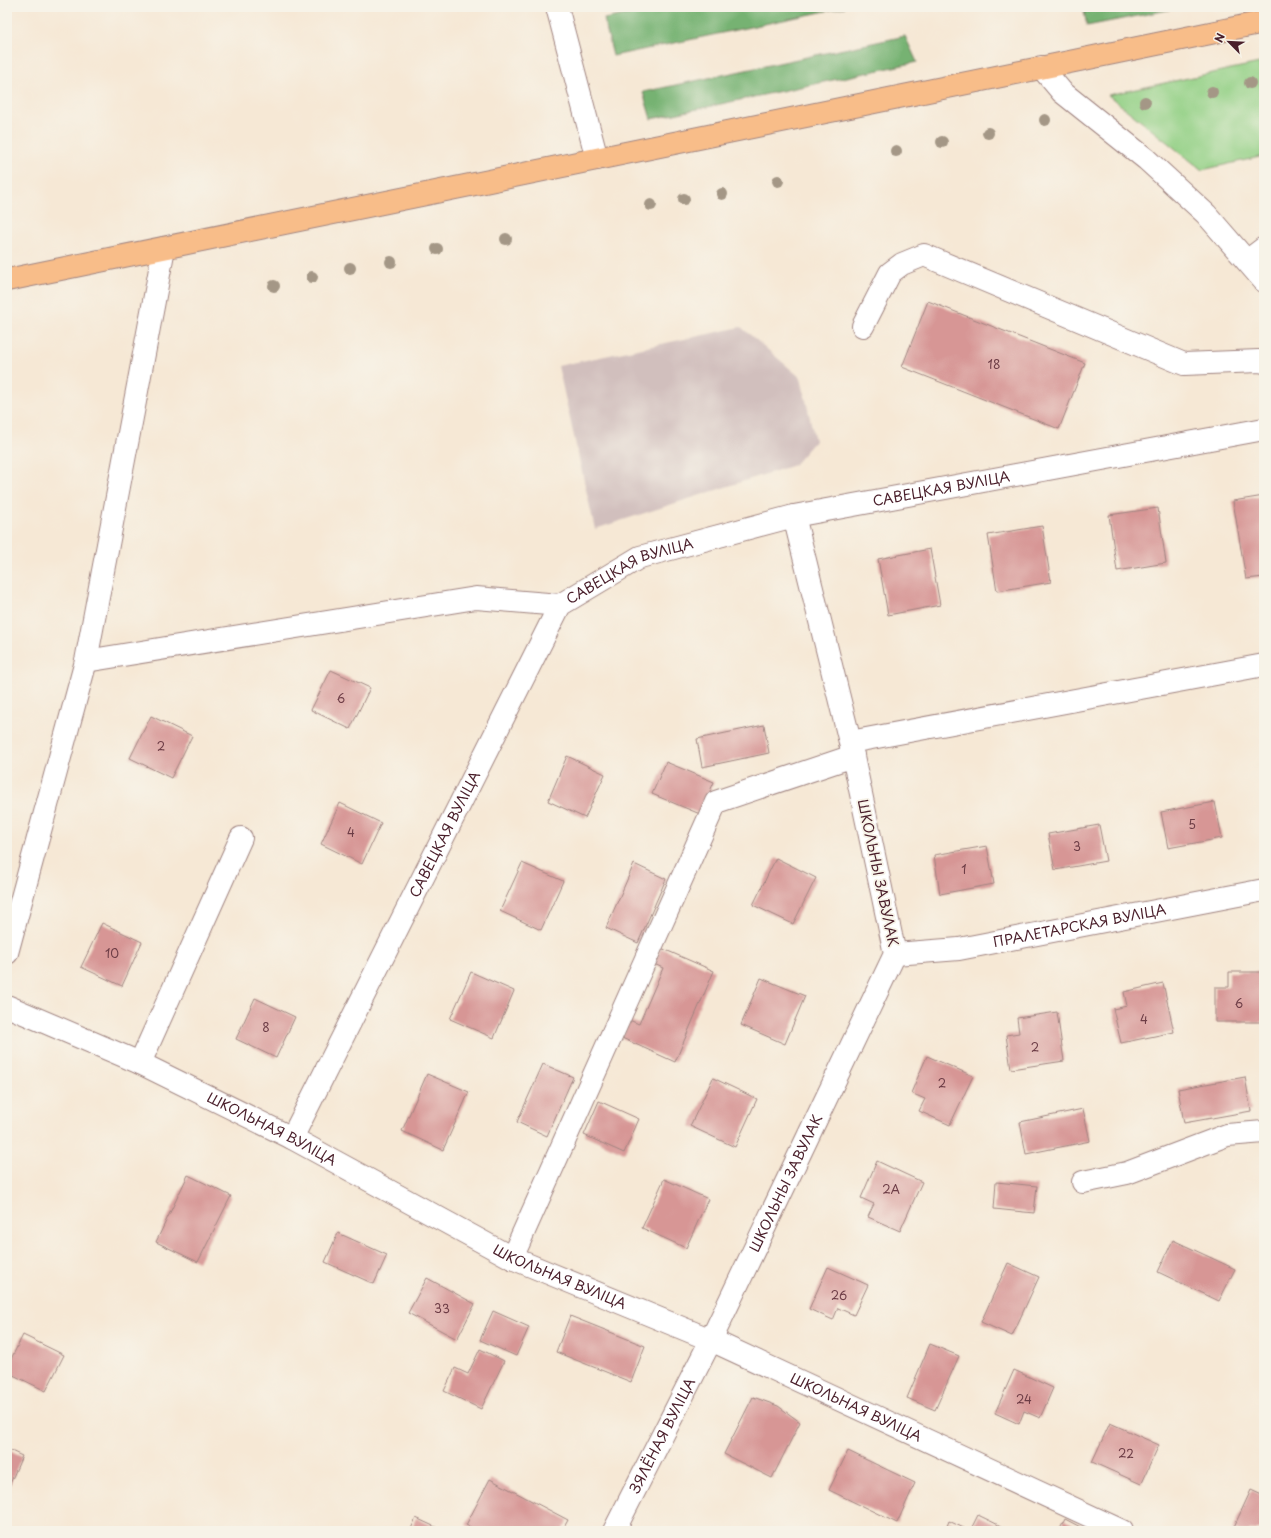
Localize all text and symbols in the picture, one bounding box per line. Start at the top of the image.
north arrow [1209,22,1249,62]
text: N [1210,30,1229,45]
house number: 18 [988,355,1000,373]
street label: САВЕЦКАЯ ВУЛІЦА [871,465,1012,511]
street label: САВЕЦКАЯ ВУЛІЦА [562,532,696,609]
house number: 6 [337,689,345,707]
house number: 2 [157,737,165,755]
street label: САВЕЦКАЯ ВУЛІЦА [404,767,485,901]
street label: ШКОЛЬНЫ ЗАВУЛАК [853,797,904,949]
house number: 5 [1188,815,1196,833]
house number: 4 [347,823,355,841]
house number: 3 [1073,837,1081,855]
house number: 1 [961,860,967,878]
street label: ПРАЛЕТАРСКАЯ ВУЛІЦА [991,898,1168,952]
house number: 10 [105,944,119,962]
house number: 6 [1235,994,1243,1012]
house number: 4 [1140,1010,1148,1028]
house number: 8 [262,1018,270,1036]
house number: 2 [1031,1038,1039,1056]
house number: 2 [938,1074,946,1092]
street label: ШКОЛЬНАЯ ВУЛІЦА [203,1087,341,1171]
street label: ШКОЛЬНЫ ЗАВУЛАК [743,1110,827,1255]
house number: 2А [882,1180,900,1198]
street label: ШКОЛЬНАЯ ВУЛІЦА [489,1239,630,1314]
house number: 26 [831,1286,847,1304]
house number: 33 [434,1299,450,1317]
street label: ШКОЛЬНАЯ ВУЛІЦА [787,1367,926,1447]
street label: ЗЯЛЁНАЯ ВУЛІЦА [624,1374,700,1497]
house number: 24 [1016,1390,1032,1408]
house number: 22 [1118,1444,1134,1462]

